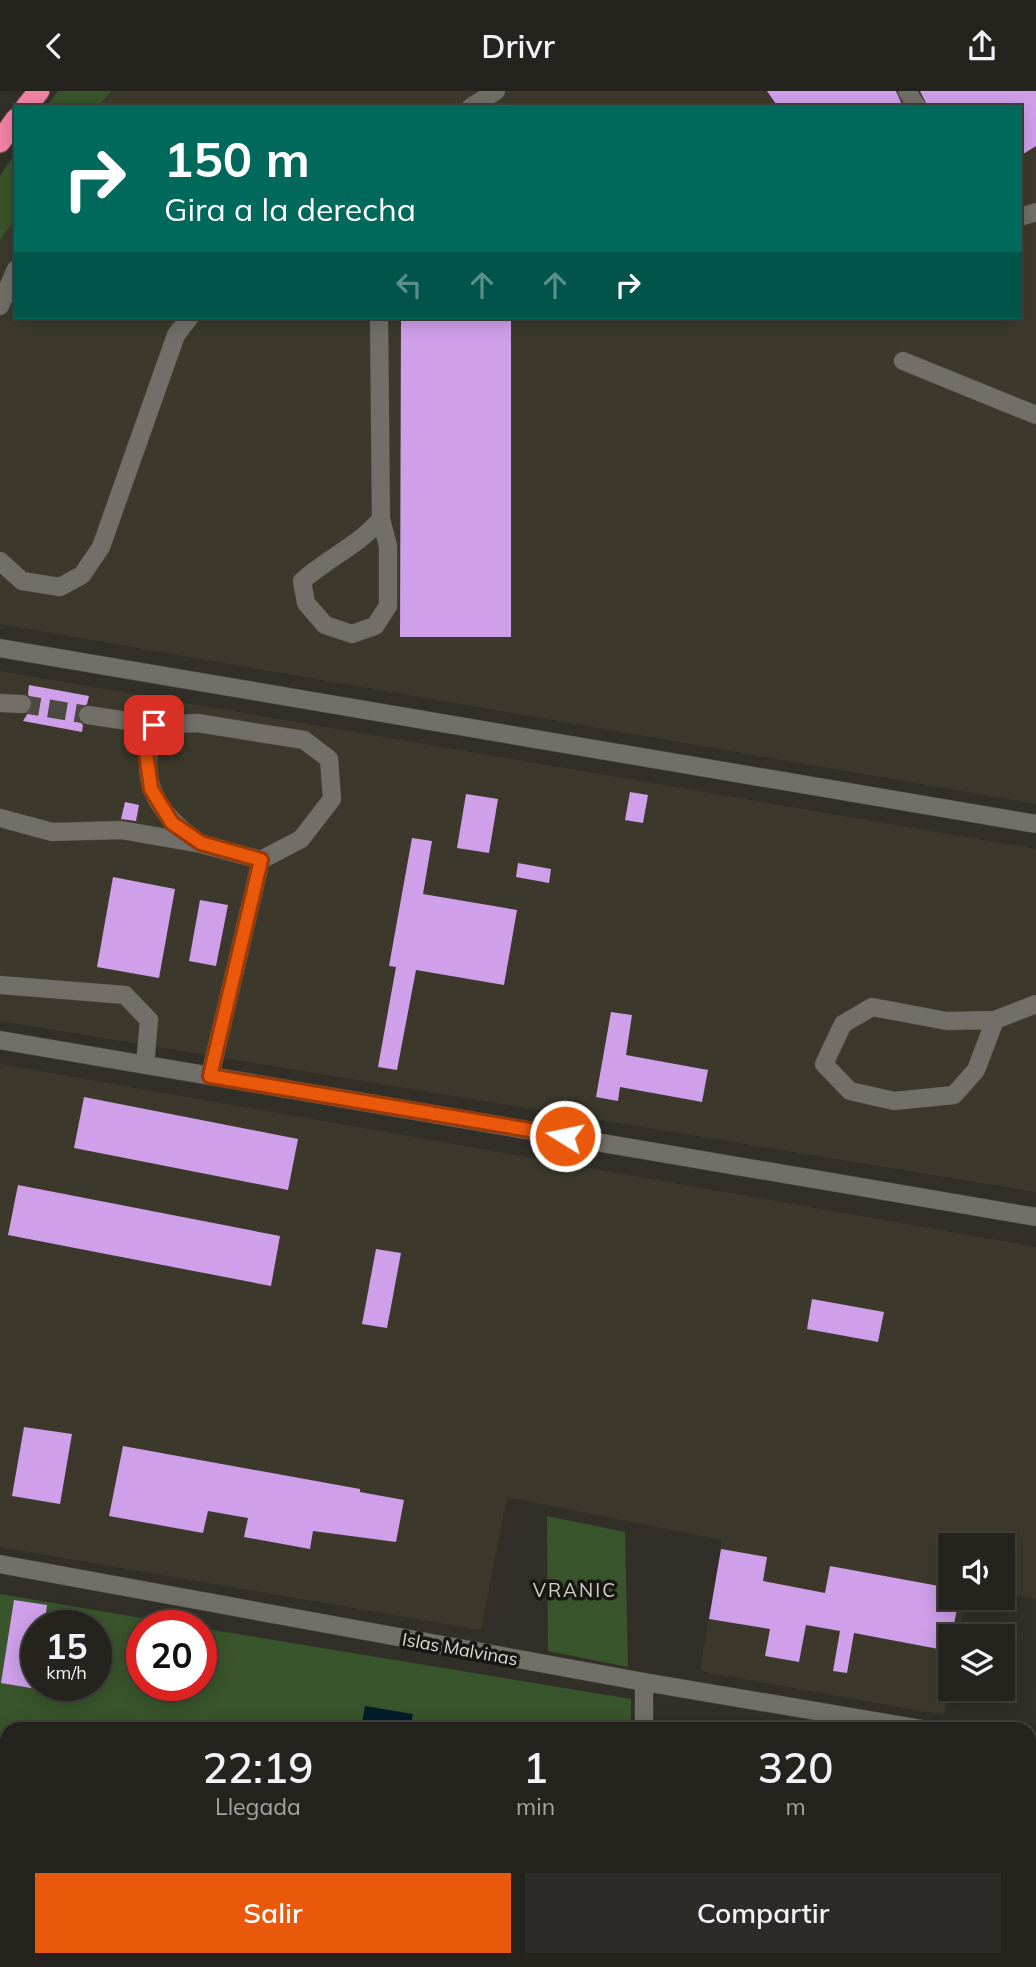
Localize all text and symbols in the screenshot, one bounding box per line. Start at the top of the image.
text: Drivr [481,26,555,66]
icon: back [35,27,73,65]
icon: share [963,27,1001,65]
text: 150 m [164,128,310,189]
icon: right [49,133,140,224]
text: Gira a la derecha [164,189,416,229]
icon: left [390,266,428,304]
icon: ahead [463,266,501,304]
icon: ahead [536,266,574,304]
icon: right [609,266,647,304]
pin [124,695,184,755]
icon: arrive [135,706,173,744]
position arrow [528,1099,602,1173]
map controls [938,1533,1015,1701]
button: sound [938,1533,1015,1610]
district label: VRANIC [533,1578,617,1602]
speed limit sign: 20 [126,1610,217,1701]
text: 15 [45,1624,88,1668]
button: layers [938,1624,1015,1701]
street label: Islas Malvinas [400,1628,520,1670]
text: km/h [46,1661,87,1684]
text: 22:19 [203,1741,313,1794]
text: 1 [523,1741,548,1794]
text: 320 [758,1741,833,1794]
text: Llegada [215,1792,301,1821]
text: min [516,1792,555,1821]
text: m [785,1792,806,1821]
button: Salir [35,1873,511,1953]
button: Compartir [525,1873,1001,1953]

